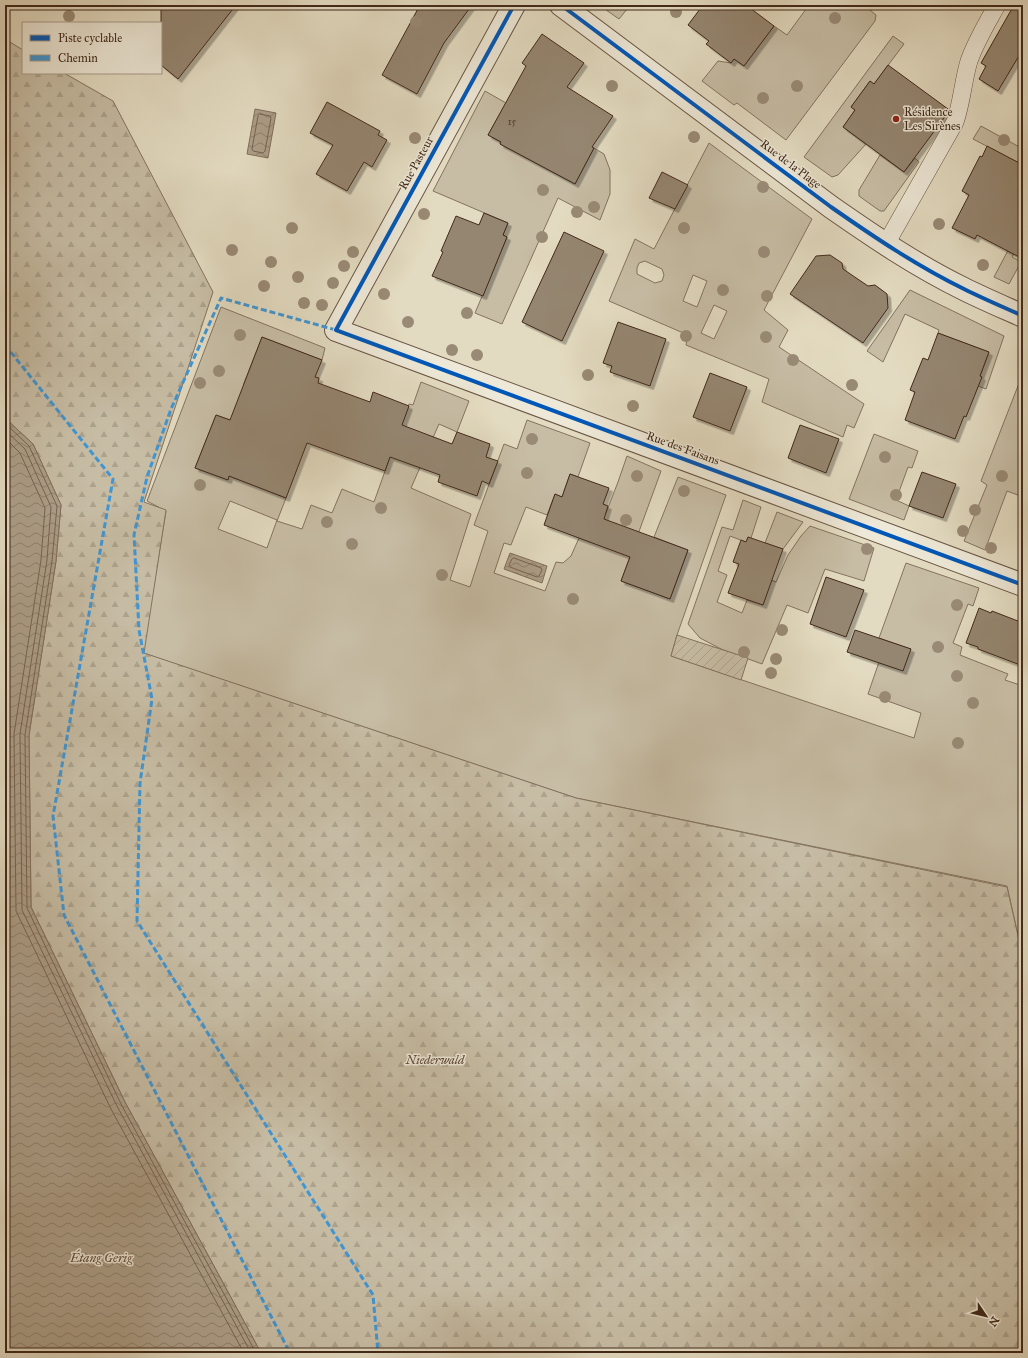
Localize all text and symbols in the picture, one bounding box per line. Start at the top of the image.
legend [22,22,162,74]
text: Piste cyclable [58,31,122,45]
text: Chemin [58,51,98,65]
place label: Résidence Les Sirènes [904,105,960,133]
marker: Résidence Les Sirènes [891,114,901,124]
house number: 15 [508,116,517,128]
street label: Rue Pasteur [396,134,437,192]
street label: Rue de la Plage [757,137,824,192]
street label: Rue des Faisans [645,428,721,468]
park label: Niederwald [405,1053,465,1067]
water label: Étang Gerig [69,1249,133,1266]
north arrow [966,1296,1006,1336]
text: N [985,1314,1002,1330]

